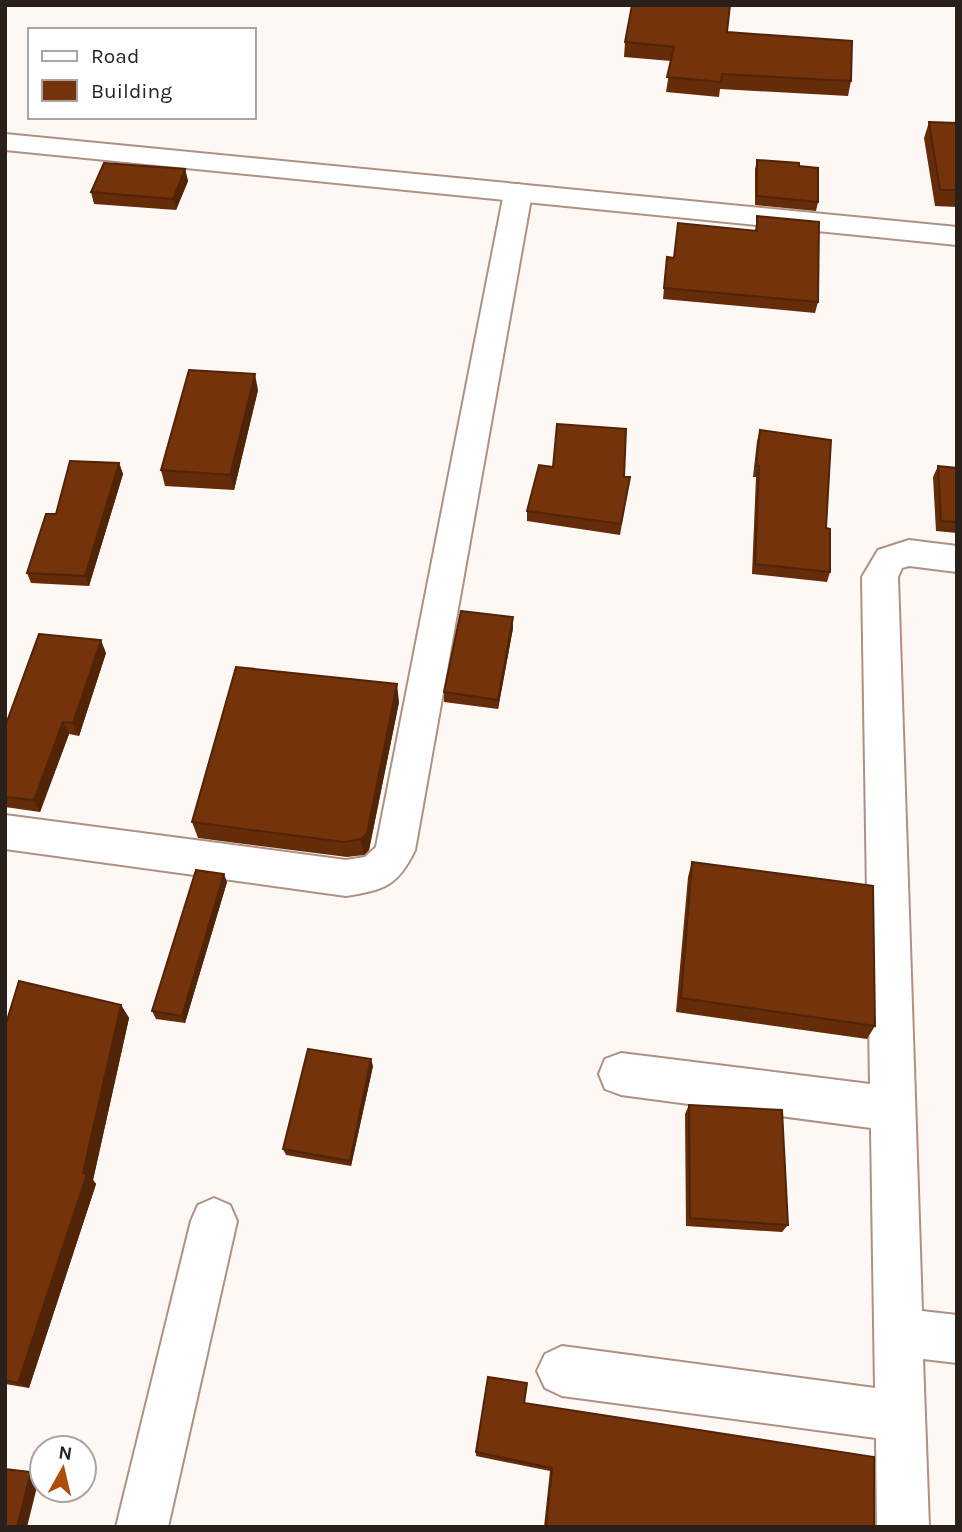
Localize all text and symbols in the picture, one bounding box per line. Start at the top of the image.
legend [28,28,256,119]
text: Road [91,44,139,68]
text: Building [91,79,172,103]
north arrow [28,1434,98,1504]
text: N [57,1441,74,1465]

